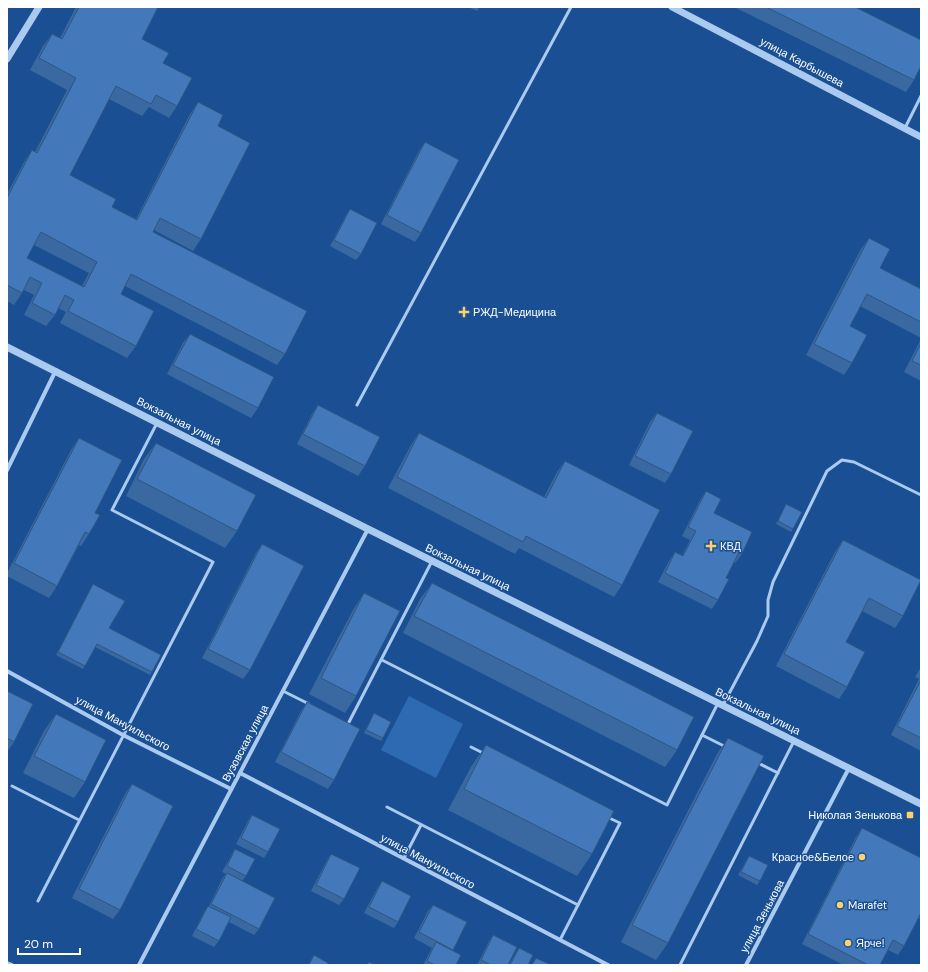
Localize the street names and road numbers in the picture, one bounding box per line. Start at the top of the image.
street label: улица Карбышева [758,34,847,90]
street label: Вокзальная улица [134,394,224,449]
street label: Вокзальная улица [423,540,514,594]
street label: Вокзальная улица [713,684,804,738]
street label: улица Мануильского [73,692,173,754]
street label: Вузовская улица [219,701,272,784]
street label: улица Мануильского [378,830,478,892]
street label: улица Зенькова [737,876,788,955]

